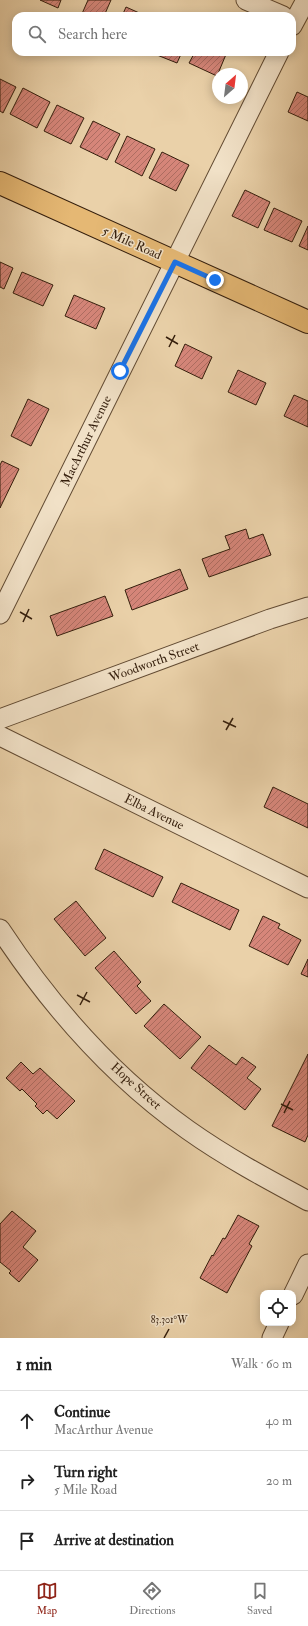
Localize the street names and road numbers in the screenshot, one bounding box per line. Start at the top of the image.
street label: 5 Mile Road [100,223,165,263]
street label: MacArthur Avenue [57,392,115,489]
street label: Woodworth Street [106,638,201,686]
street label: Elba Avenue [121,791,187,834]
street label: Hope Street [107,1059,165,1114]

